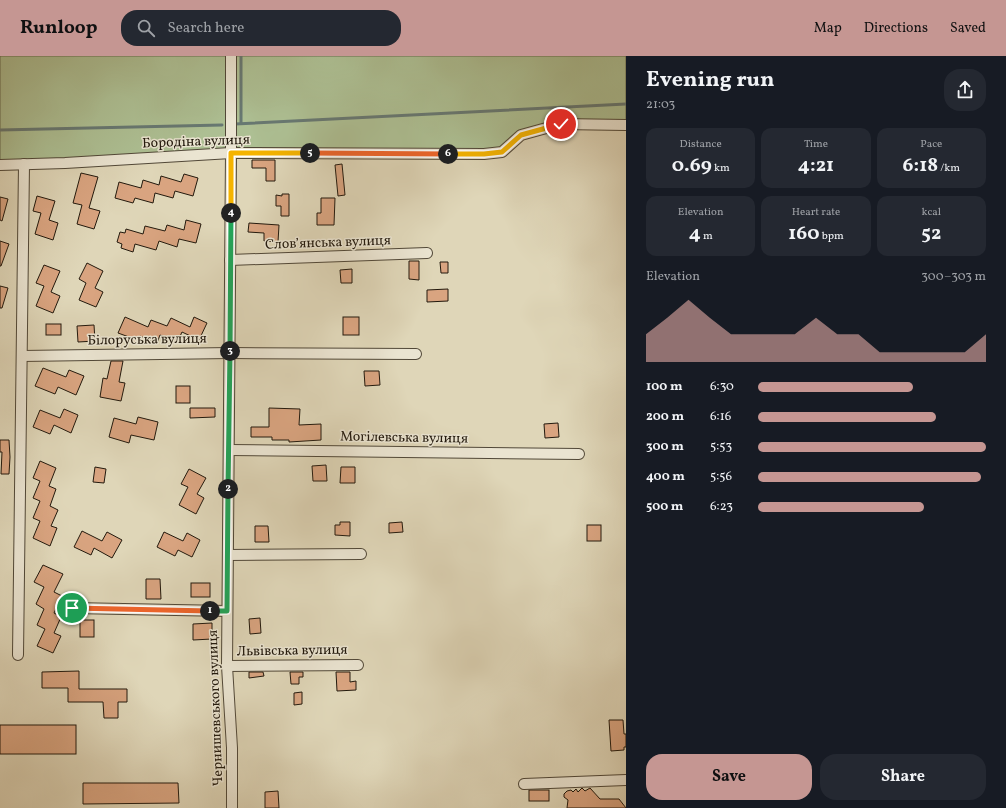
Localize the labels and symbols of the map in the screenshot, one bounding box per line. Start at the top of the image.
pin [544,107,578,141]
street label: Бородіна вулиця [142,131,250,153]
pin: 5 [300,143,320,163]
pin: 6 [438,144,458,164]
pin: 4 [221,203,241,223]
street label: Слов’янська вулиця [265,231,391,255]
street label: Білоруська вулиця [87,329,207,351]
pin: 3 [220,341,240,361]
street label: Могілевська вулиця [340,427,468,449]
pin: 2 [218,479,238,499]
pin [55,591,89,625]
pin: 1 [200,601,220,621]
street label: Чернишевського вулиця [204,629,228,787]
street label: Львівська вулиця [236,641,348,661]

